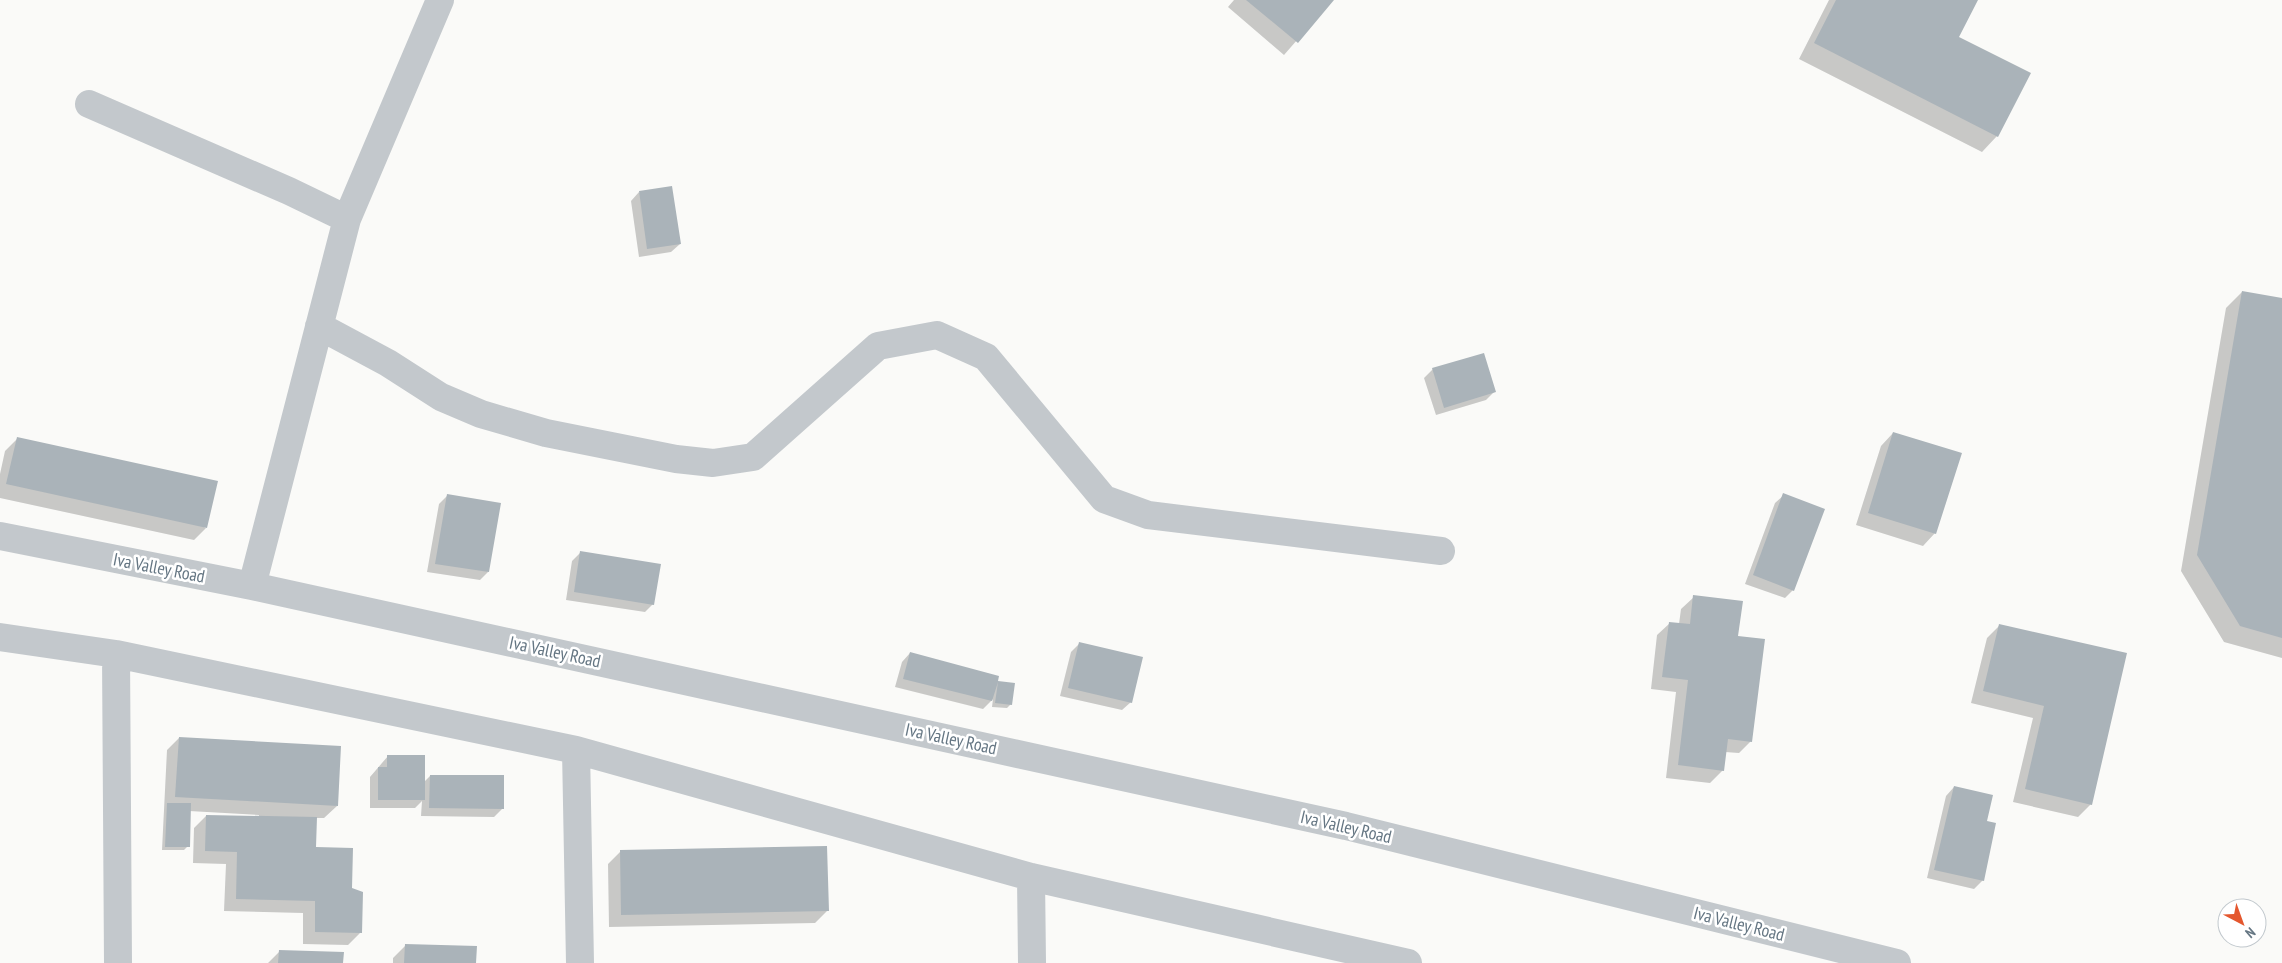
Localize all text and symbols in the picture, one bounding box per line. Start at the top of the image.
street label: Iva Valley Road [111,547,207,588]
street label: Iva Valley Road [507,631,603,672]
street label: Iva Valley Road [903,718,999,759]
street label: Iva Valley Road [1298,805,1394,848]
north arrow [2217,898,2267,948]
street label: Iva Valley Road [1691,901,1787,946]
text: N [2242,924,2259,942]

